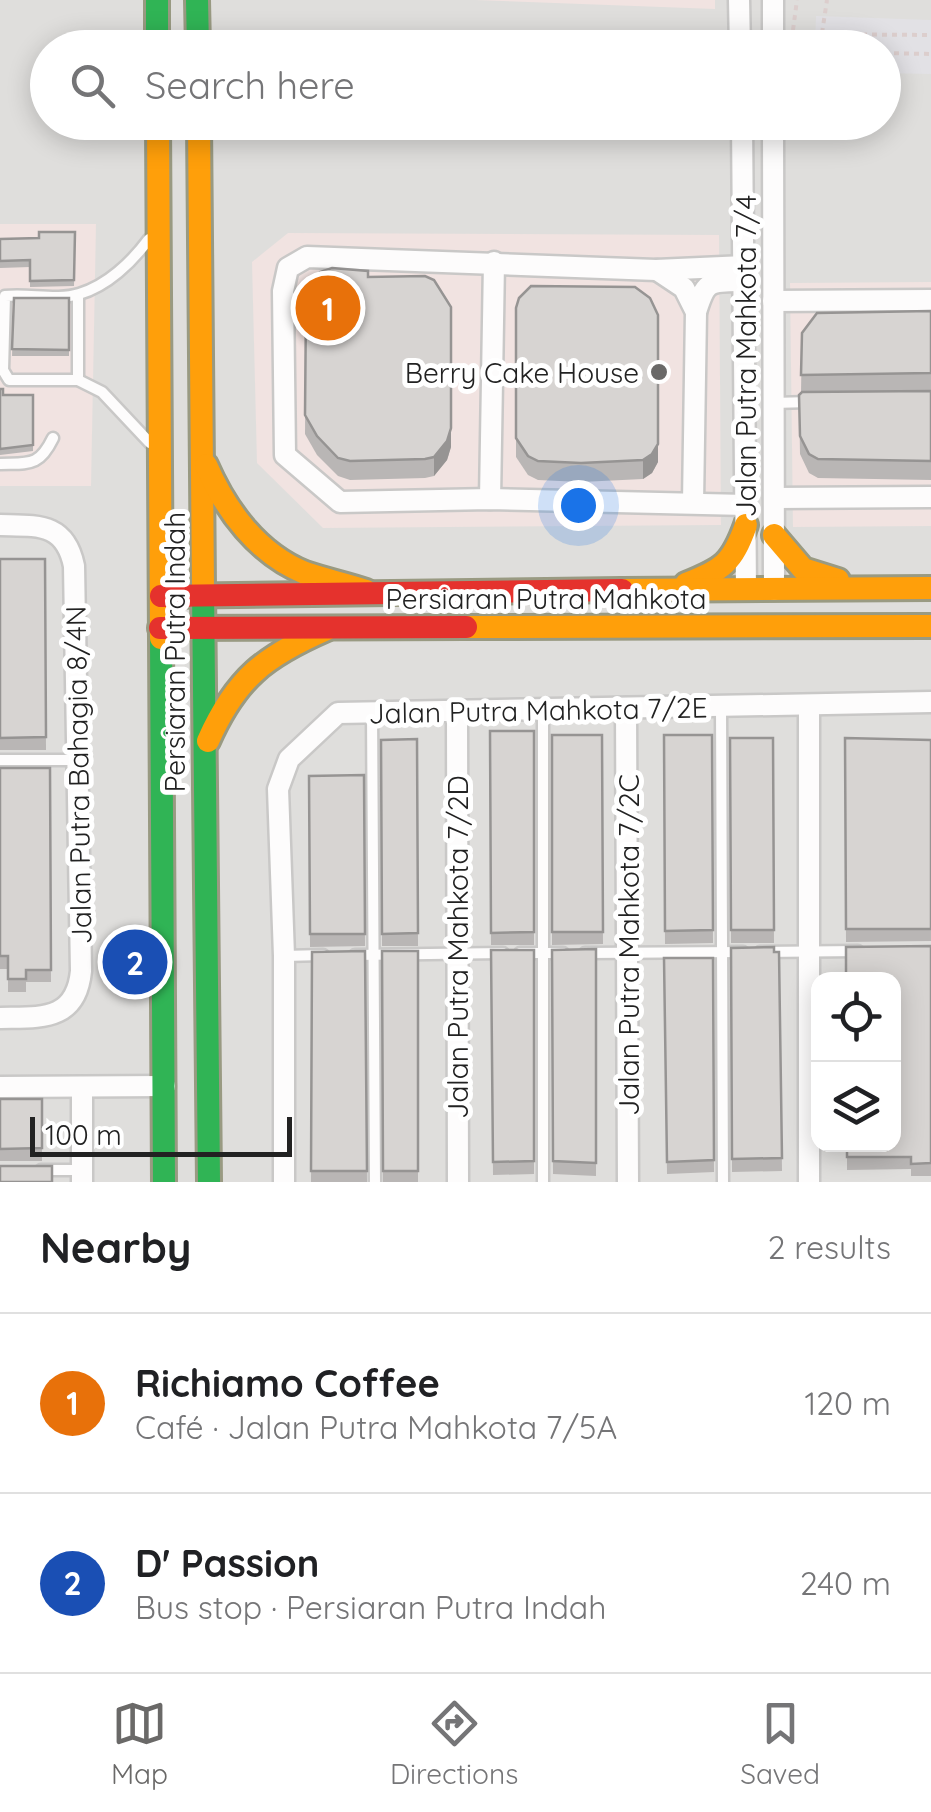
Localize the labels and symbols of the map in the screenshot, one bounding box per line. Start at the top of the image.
street label: Jalan Putra Mahkota 7/4 [728,195,763,517]
pin: 1 [296,270,360,346]
place label: Berry Cake House [405,355,639,390]
marker: Berry Cake House [648,361,670,383]
your location [553,480,604,531]
street label: Persiaran Putra Indah [157,512,192,792]
street label: Persiaran Putra Mahkota [385,581,707,616]
street label: Jalan Putra Bahagia 8/4N [58,606,98,944]
street label: Jalan Putra Mahkota 7/2E [368,690,708,730]
street label: Jalan Putra Mahkota 7/2C [611,774,646,1116]
street label: Jalan Putra Mahkota 7/2D [440,775,475,1119]
pin: 2 [102,924,168,1000]
scale bar [30,1112,292,1156]

